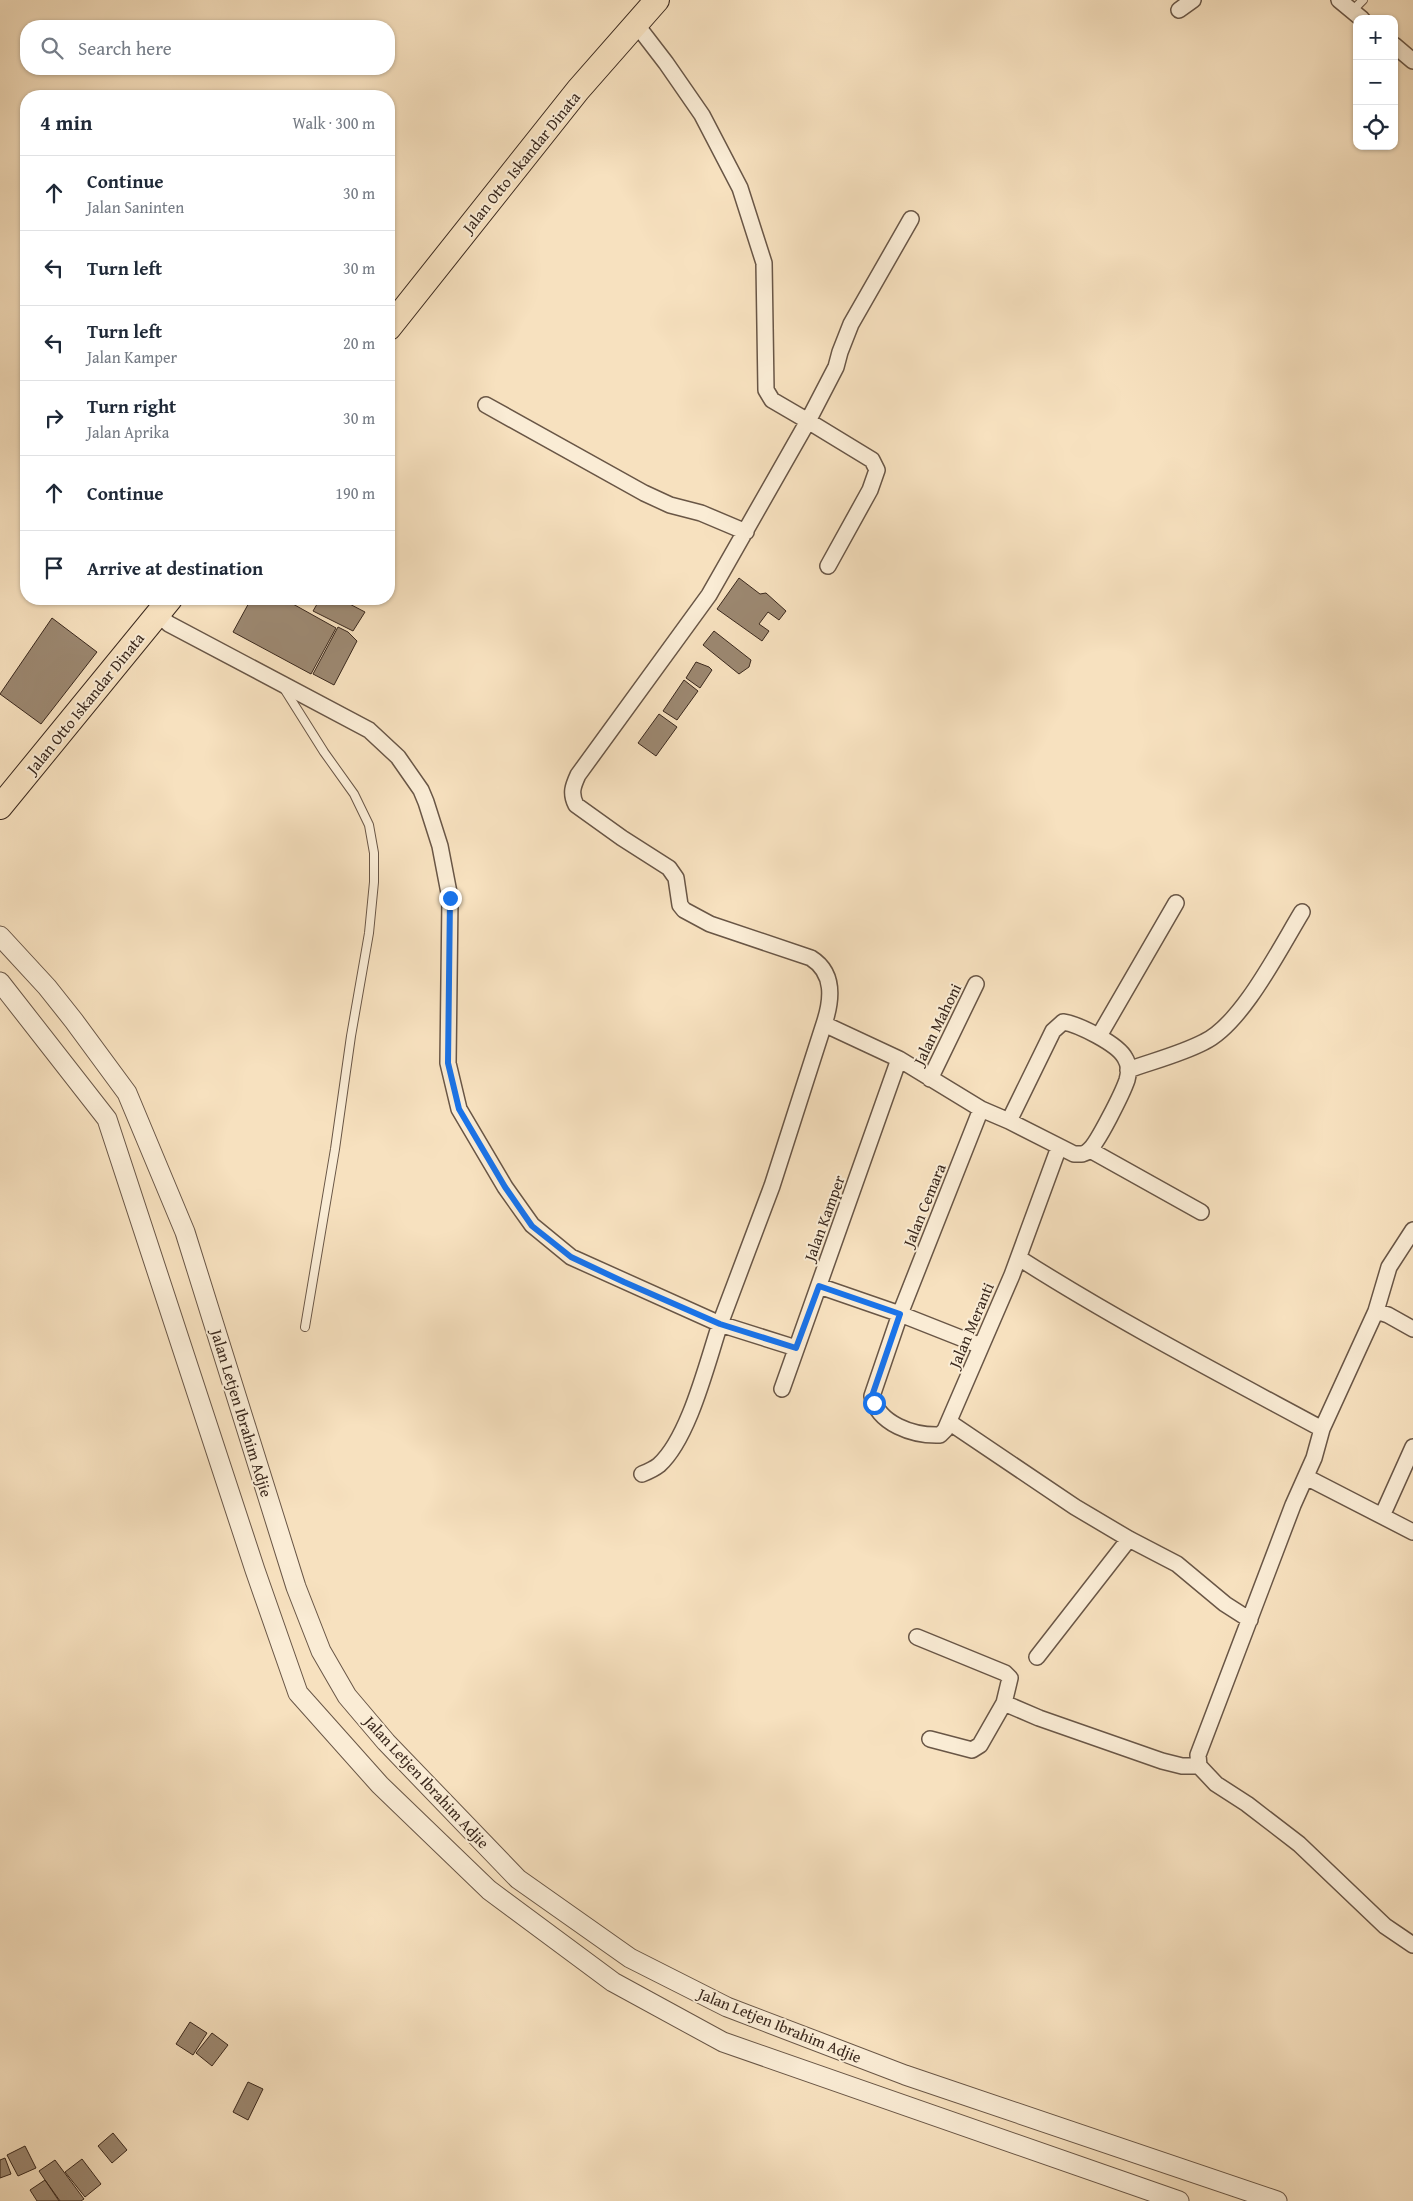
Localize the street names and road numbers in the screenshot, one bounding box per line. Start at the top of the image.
street label: Jalan Otto Iskandar Dinata [455,86,586,239]
street label: Jalan Otto Iskandar Dinata [19,627,150,780]
street label: Jalan Mahoni [906,979,967,1071]
street label: Jalan Cemara [896,1159,952,1252]
street label: Jalan Kamper [797,1171,851,1266]
street label: Jalan Meranti [941,1278,1000,1373]
street label: Jalan Letjen Ibrahim Adjie [204,1324,279,1500]
street label: Jalan Letjen Ibrahim Adjie [357,1709,495,1854]
street label: Jalan Letjen Ibrahim Adjie [693,1980,865,2069]

